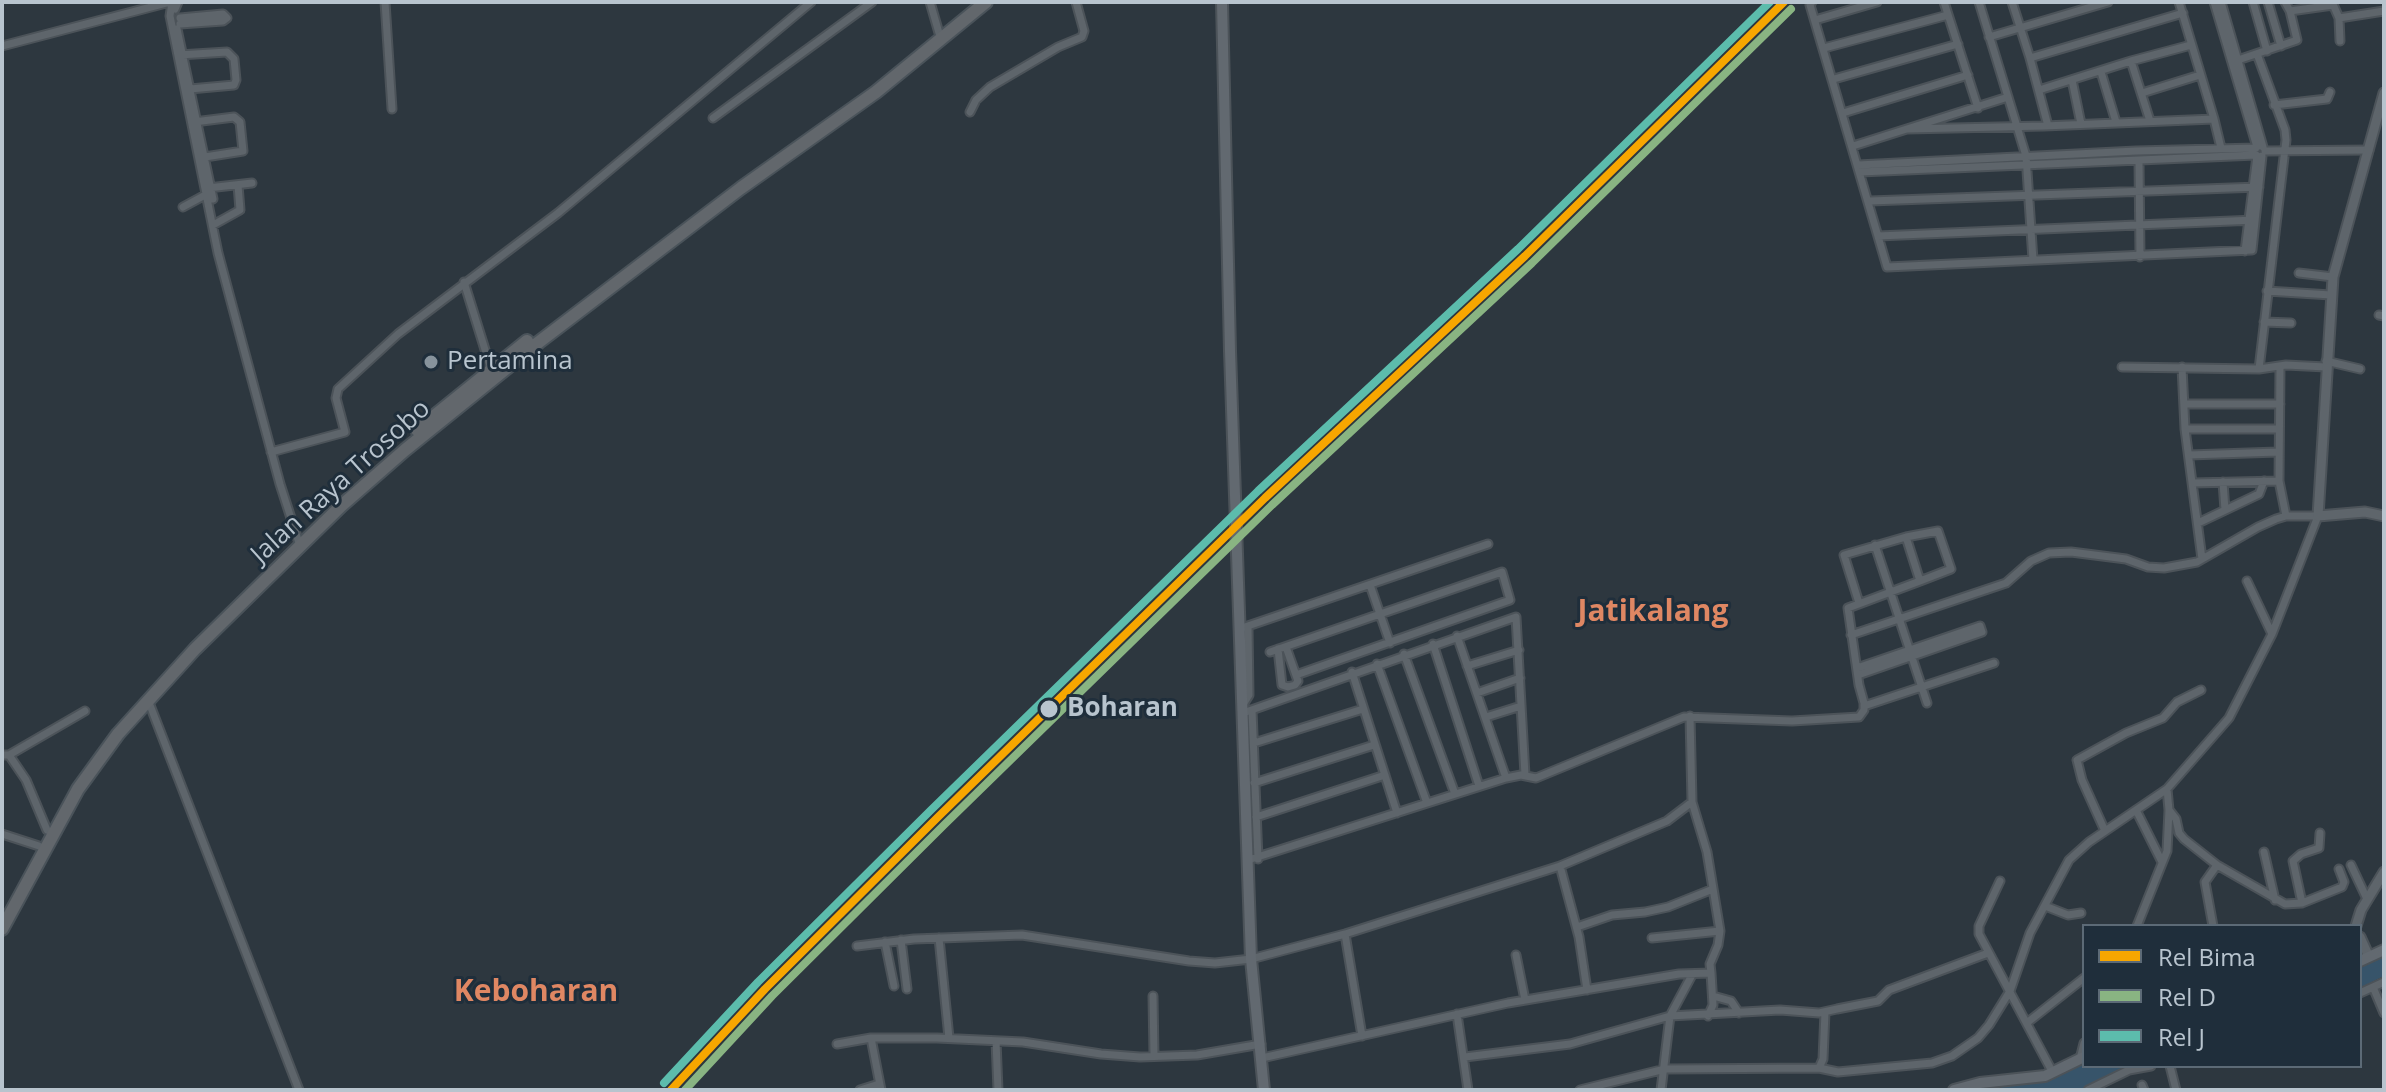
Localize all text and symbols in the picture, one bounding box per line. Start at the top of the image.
place label: Pertamina [447,346,573,378]
marker: Pertamina [422,353,440,371]
street label: Jalan Raya Trosobo [245,393,437,571]
district label: Jatikalang [1578,594,1728,630]
place label: Boharan [1067,693,1178,725]
marker: Boharan [1038,698,1060,720]
legend [2082,924,2362,1068]
text: Rel Bima [2158,940,2256,973]
district label: Keboharan [454,974,618,1010]
text: Rel D [2158,980,2216,1013]
text: Rel J [2158,1020,2205,1053]

